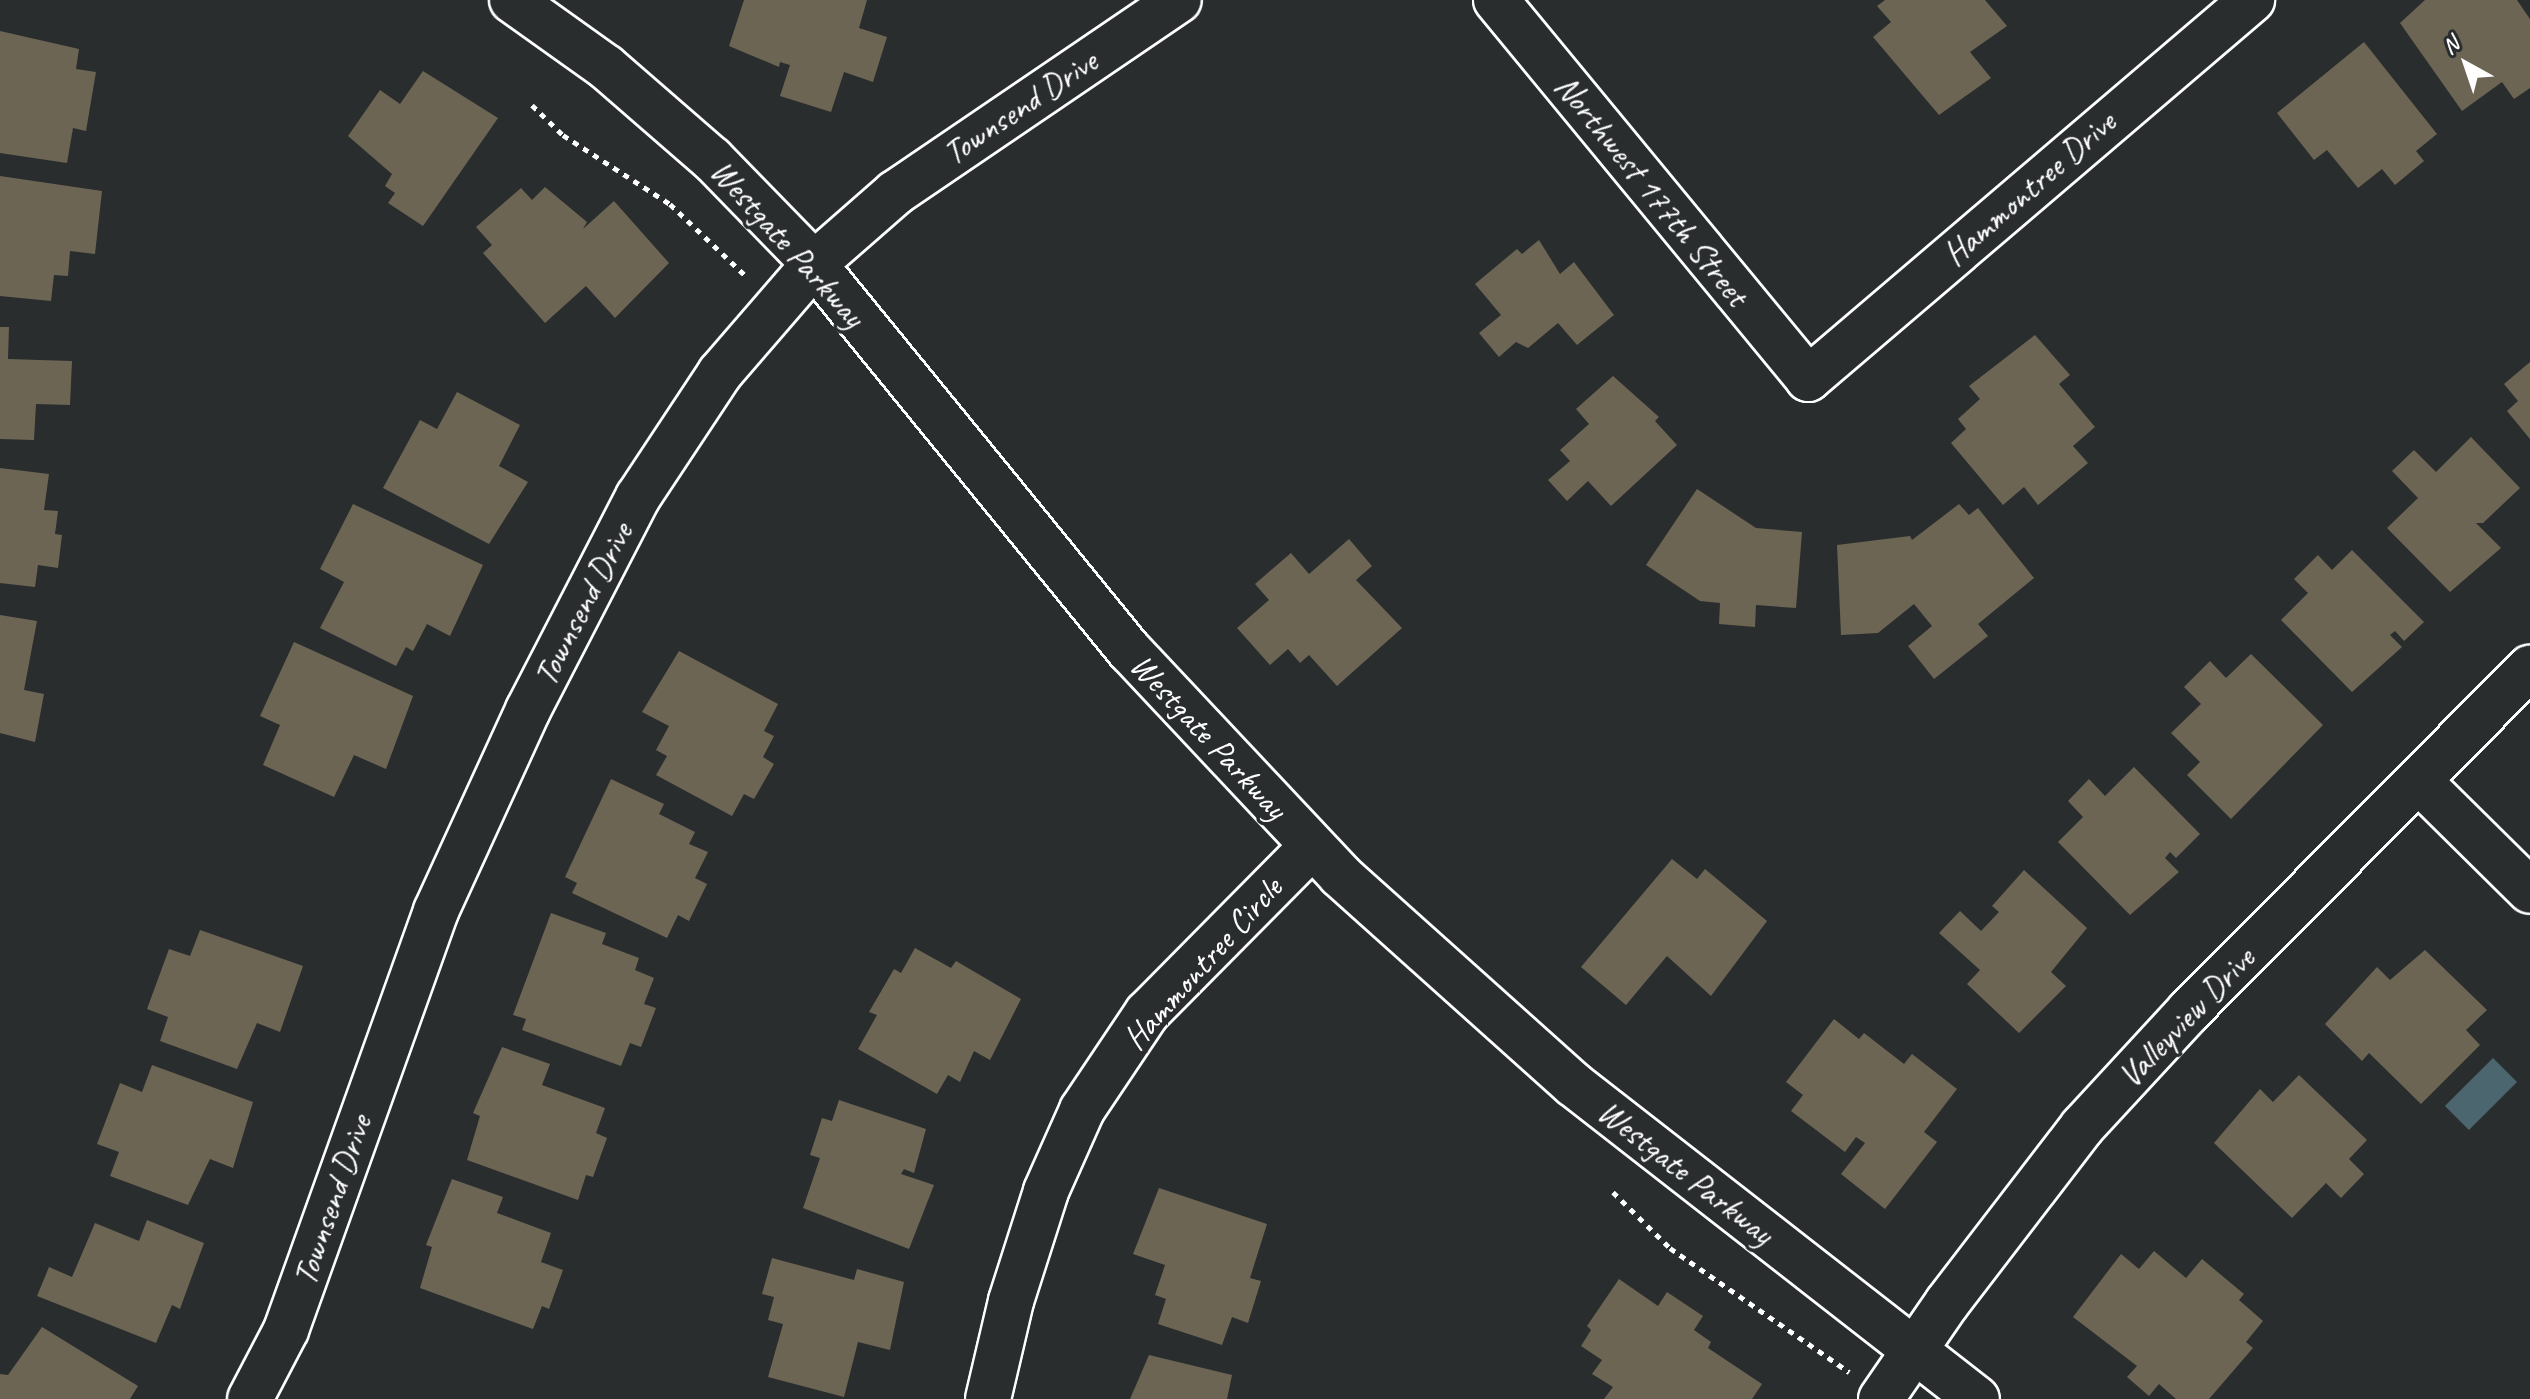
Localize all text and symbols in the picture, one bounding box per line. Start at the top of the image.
north arrow [2426,24,2506,104]
text: N [2436,31,2465,61]
street label: Townsend Drive [935,40,1105,174]
street label: Northwest 177th Street [1546,66,1758,314]
street label: Hammontree Drive [1934,102,2124,274]
street label: Westgate Parkway [702,151,874,335]
street label: Townsend Drive [524,516,642,692]
street label: Westgate Parkway [1122,645,1296,827]
street label: Hammontree Circle [1114,868,1290,1058]
street label: Valleyview Drive [2109,938,2263,1096]
street label: Westgate Parkway [1590,1091,1782,1253]
street label: Townsend Drive [284,1109,380,1291]

